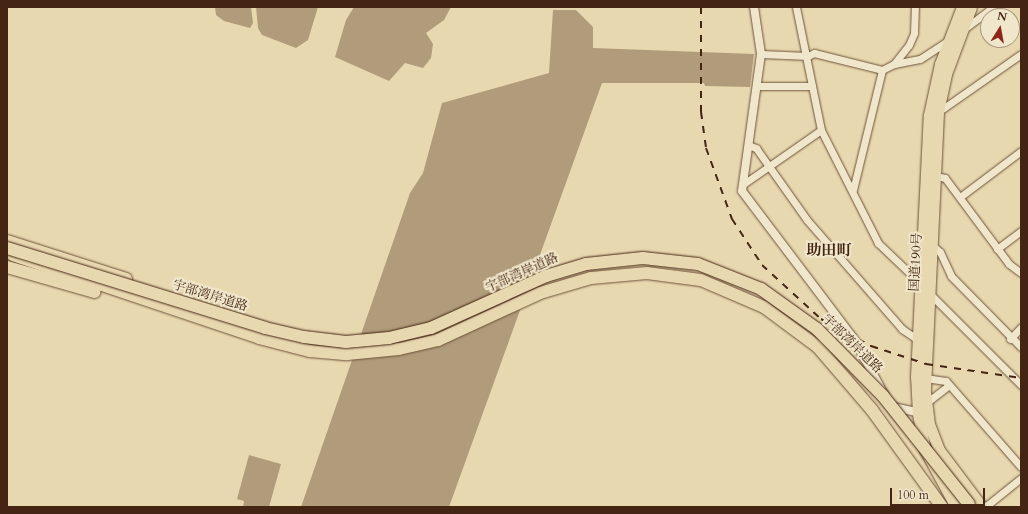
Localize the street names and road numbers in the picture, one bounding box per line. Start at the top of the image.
street label: 国道190号 [907,232,925,292]
street label: 宇部湾岸道路 [483,250,561,296]
street label: 宇部湾岸道路 [170,277,250,315]
street label: 宇部湾岸道路 [819,311,885,377]

